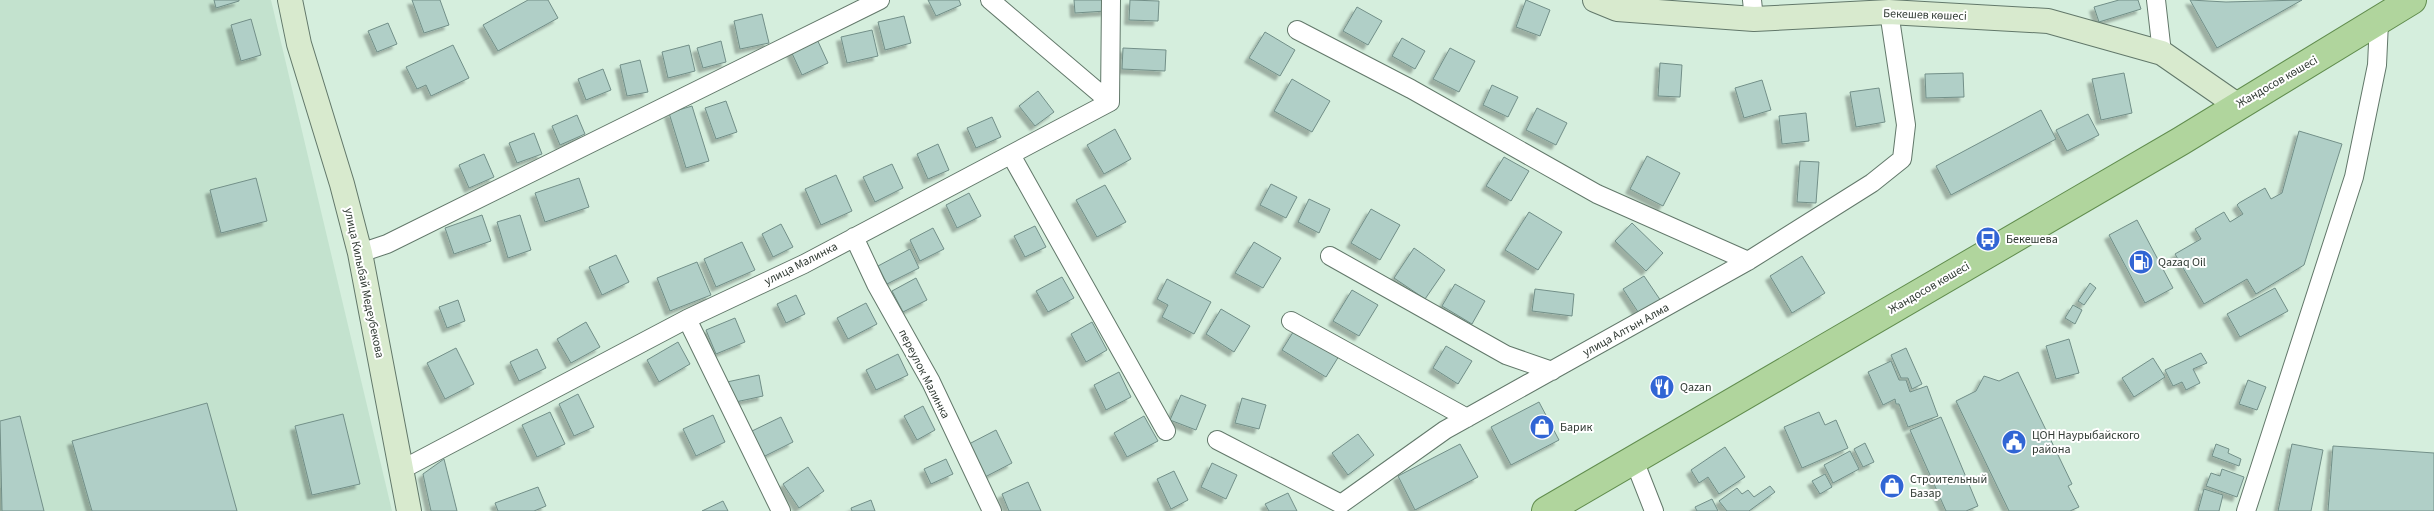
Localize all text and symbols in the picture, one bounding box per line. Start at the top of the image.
street label: Бекешев көшесі [1883,5,1967,25]
street label: Жандосов көшесі [2233,52,2321,112]
street label: улица Килыбай Медеубекова [340,206,388,360]
bus stop icon: Бекешева [1975,226,2001,252]
place label: Бекешева [2006,231,2058,248]
street label: улица Малинка [761,238,841,290]
fuel station icon: Qazaq Oil [2128,249,2154,275]
place label: Qazaq Oil [2158,254,2206,271]
street label: Жандосов көшесі [1885,258,1973,318]
street label: улица Алтын Алма [1580,299,1672,361]
street label: переулок Малинка [894,326,954,422]
restaurant icon: Qazan [1649,374,1675,400]
place label: Qazan [1680,379,1711,396]
shop icon: Барик [1529,414,1555,440]
place label: Барик [1560,419,1592,436]
place label: ЦОН Наурыбайского района [2032,427,2140,458]
public building icon: ЦОН Наурыбайского района [2001,429,2027,455]
place label: Строительный Базар [1910,471,1987,502]
shop icon: Строительный Базар [1879,473,1905,499]

